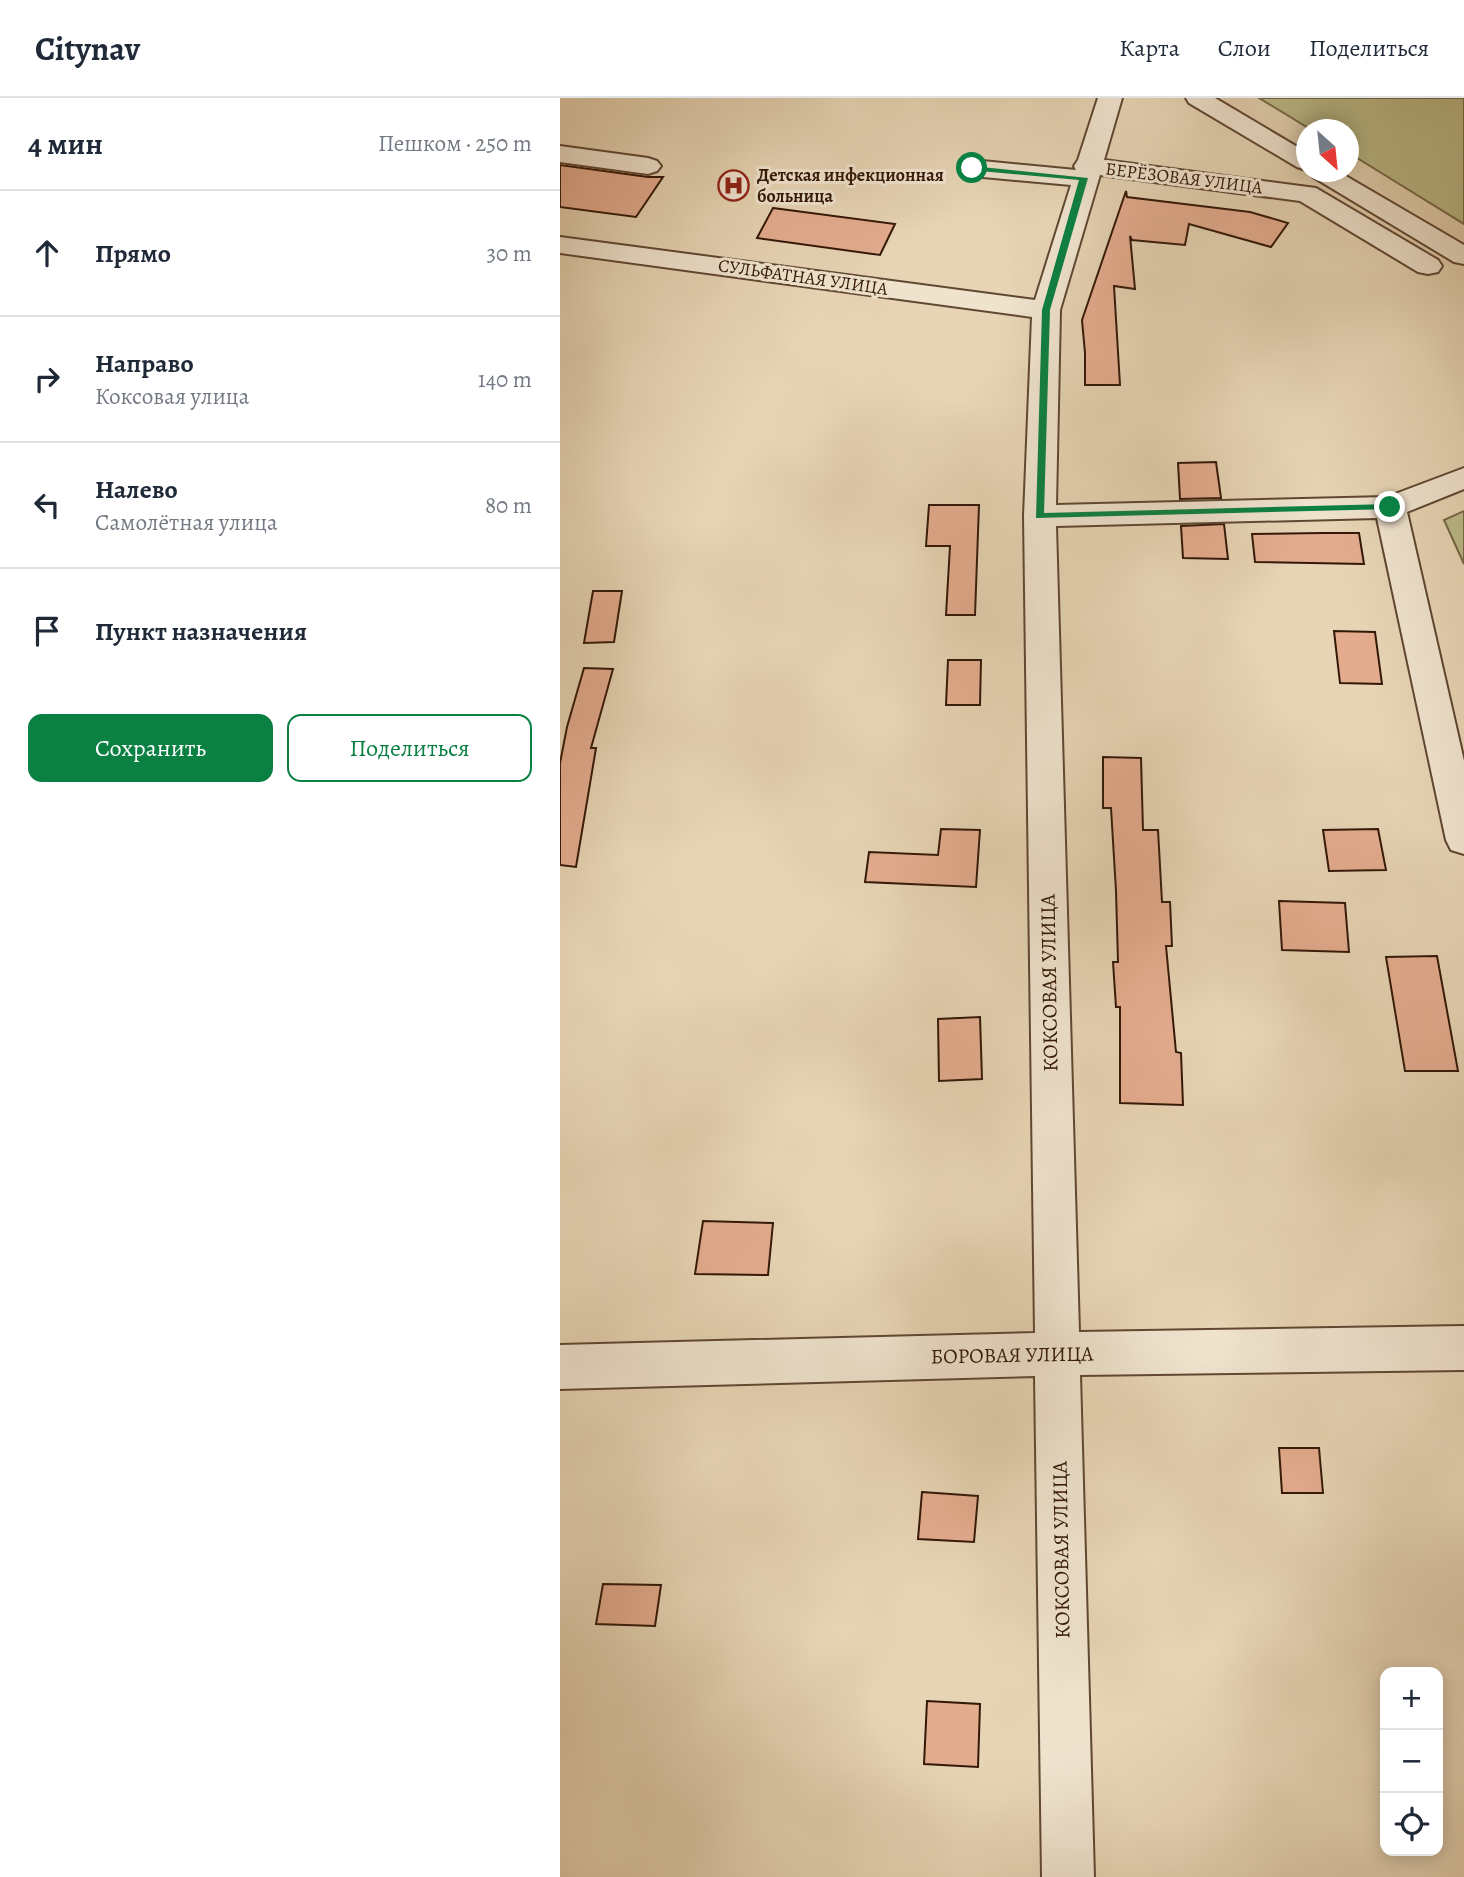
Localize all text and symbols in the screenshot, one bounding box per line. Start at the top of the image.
text: Citynav [35,26,140,71]
text: Карта [1119,32,1180,64]
text: Слои [1218,32,1271,64]
text: Поделиться [1309,32,1429,64]
north arrow [1296,119,1359,182]
text: 4 мин [28,124,103,164]
text: Пешком · 250 m [378,128,532,159]
route start [956,152,987,183]
street label: БЕРЁЗОВАЯ УЛИЦА [1104,156,1264,200]
place label: Детская инфекционная больница [757,163,944,208]
hospital icon: Детская инфекционная больница [717,168,751,202]
icon: ahead [28,234,66,272]
text: Прямо [95,236,171,271]
text: 30 m [486,238,532,269]
street label: СУЛЬФАТНАЯ УЛИЦА [717,253,890,301]
text: Направо [95,346,194,381]
icon: right [28,360,66,398]
text: 140 m [478,364,532,395]
text: Коксовая улица [95,381,249,412]
text: Налево [95,472,178,507]
icon: left [28,486,66,524]
text: 80 m [485,490,532,521]
route end [1374,491,1405,522]
text: Самолётная улица [95,507,278,538]
icon: arrive [28,612,66,650]
text: Пункт назначения [95,614,307,649]
button: Сохранить [28,714,273,782]
button: Поделиться [287,714,532,782]
street label: КОКСОВАЯ УЛИЦА [1033,893,1065,1072]
street label: БОРОВАЯ УЛИЦА [930,1340,1094,1370]
street label: КОКСОВАЯ УЛИЦА [1045,1460,1077,1639]
map controls [1380,1667,1443,1856]
button: + [1380,1667,1443,1730]
button: − [1380,1730,1443,1793]
button: locate [1380,1793,1443,1856]

